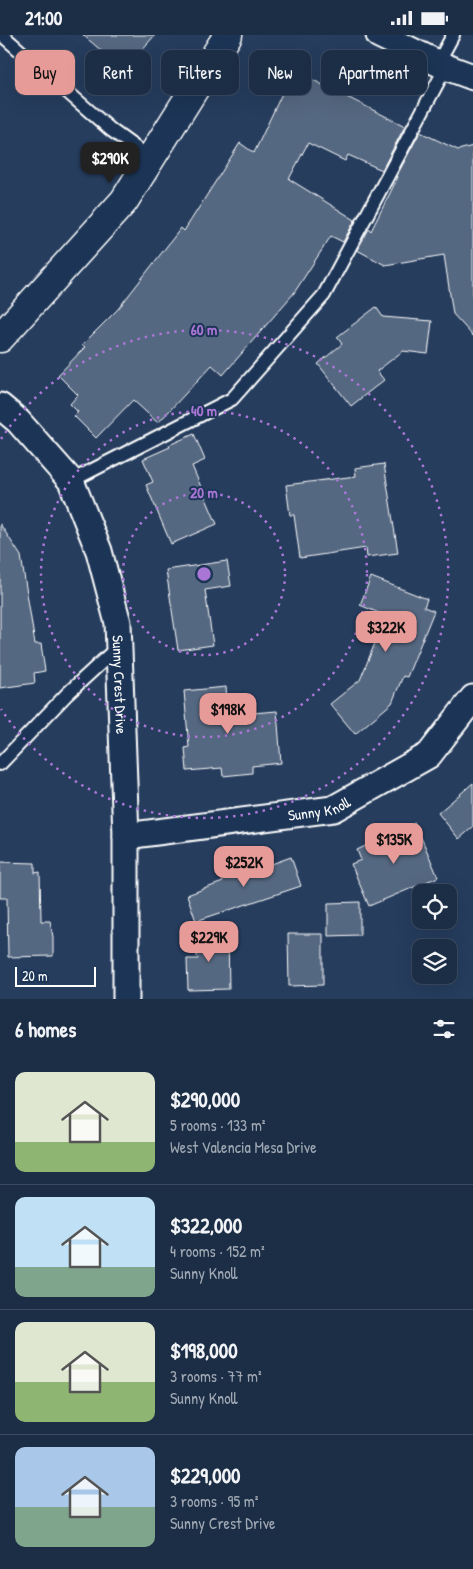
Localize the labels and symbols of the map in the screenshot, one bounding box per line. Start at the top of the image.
pin: $290K [75,141,145,184]
text: 60 m [191,319,217,340]
text: 40 m [191,400,217,421]
text: 20 m [190,482,218,503]
centre of rings [195,565,213,583]
pin: $322K [351,611,421,653]
street label: Sunny Crest Drive [108,635,133,734]
pin: $198K [193,693,263,735]
street label: Sunny Knoll [287,791,354,825]
pin: $135K [359,823,429,865]
pin: $252K [209,845,279,888]
pin: $229K [174,921,244,963]
scale bar [15,964,96,987]

